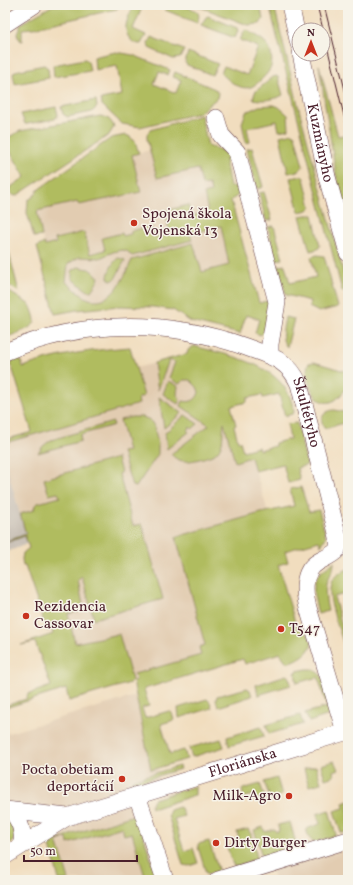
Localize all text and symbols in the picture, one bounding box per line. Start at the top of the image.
north arrow [291,22,331,62]
text: N [307,26,315,41]
street label: Kuzmányho [301,102,339,185]
place label: Spojená škola Vojenská 13 [142,204,232,242]
marker: Spojená škola Vojenská 13 [129,218,139,228]
street label: Škultétyho [287,373,325,450]
place label: Rezidencia Cassovar [34,597,106,635]
marker: Rezidencia Cassovar [21,611,31,621]
place label: T547 [289,619,320,640]
marker: T547 [276,624,286,634]
street label: Floriánska [206,743,279,784]
place label: Pocta obetiam deportácií [21,760,114,798]
marker: Pocta obetiam deportácií [117,774,127,784]
place label: Milk-Agro [213,786,281,807]
marker: Milk-Agro [284,791,294,801]
place label: Dirty Burger [224,833,307,854]
scale bar [24,837,137,863]
marker: Dirty Burger [211,838,221,848]
text: 50 m [30,844,56,860]

